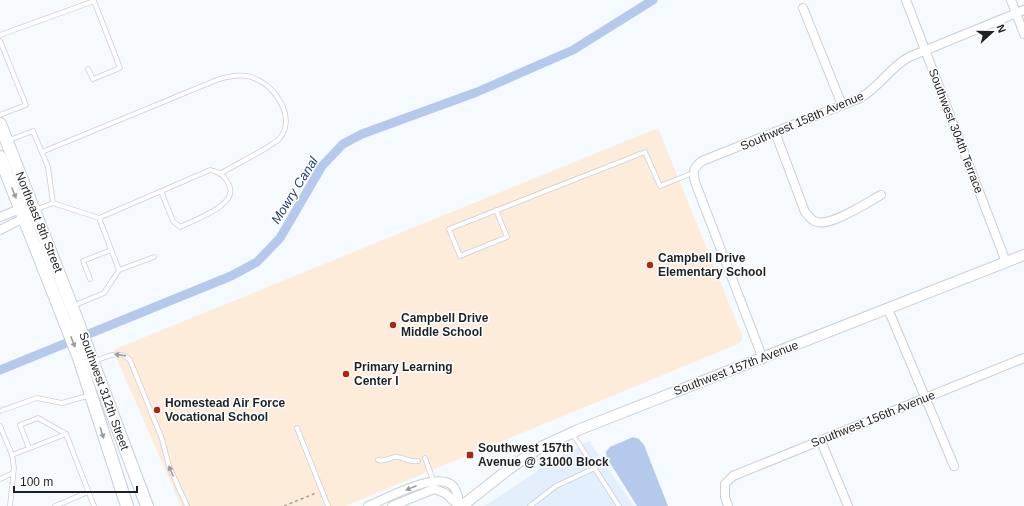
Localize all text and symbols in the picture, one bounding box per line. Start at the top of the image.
north arrow [972,12,1012,52]
text: N [994,23,1008,34]
street label: Southwest 304th Terrace [926,67,986,196]
street label: Southwest 158th Avenue [738,89,866,153]
water label: Mowry Canal [268,153,321,226]
street label: Northeast 8th Street [12,170,66,275]
one-way arrow [12,187,18,199]
place label: Campbell Drive Elementary School [658,251,766,279]
marker: Campbell Drive Elementary School [645,260,655,270]
place label: Campbell Drive Middle School [401,311,489,339]
marker: Campbell Drive Middle School [388,320,398,330]
street label: Southwest 312th Street [76,330,132,453]
one-way arrow [71,336,77,348]
street label: Southwest 157th Avenue [672,338,801,398]
one-way arrow [114,352,126,359]
place label: Primary Learning Center I [354,360,453,388]
marker: Primary Learning Center I [341,369,351,379]
street label: Southwest 156th Avenue [809,388,937,450]
place label: Homestead Air Force Vocational School [165,396,286,424]
marker: Homestead Air Force Vocational School [152,405,162,415]
one-way arrow [99,427,105,439]
place label: Southwest 157th Avenue @ 31000 Block [478,441,609,469]
marker: Southwest 157th Avenue @ 31000 Block [465,450,475,460]
one-way arrow [168,465,174,476]
scale bar [14,468,137,494]
text: 100 m [20,475,53,489]
one-way arrow [404,486,416,492]

